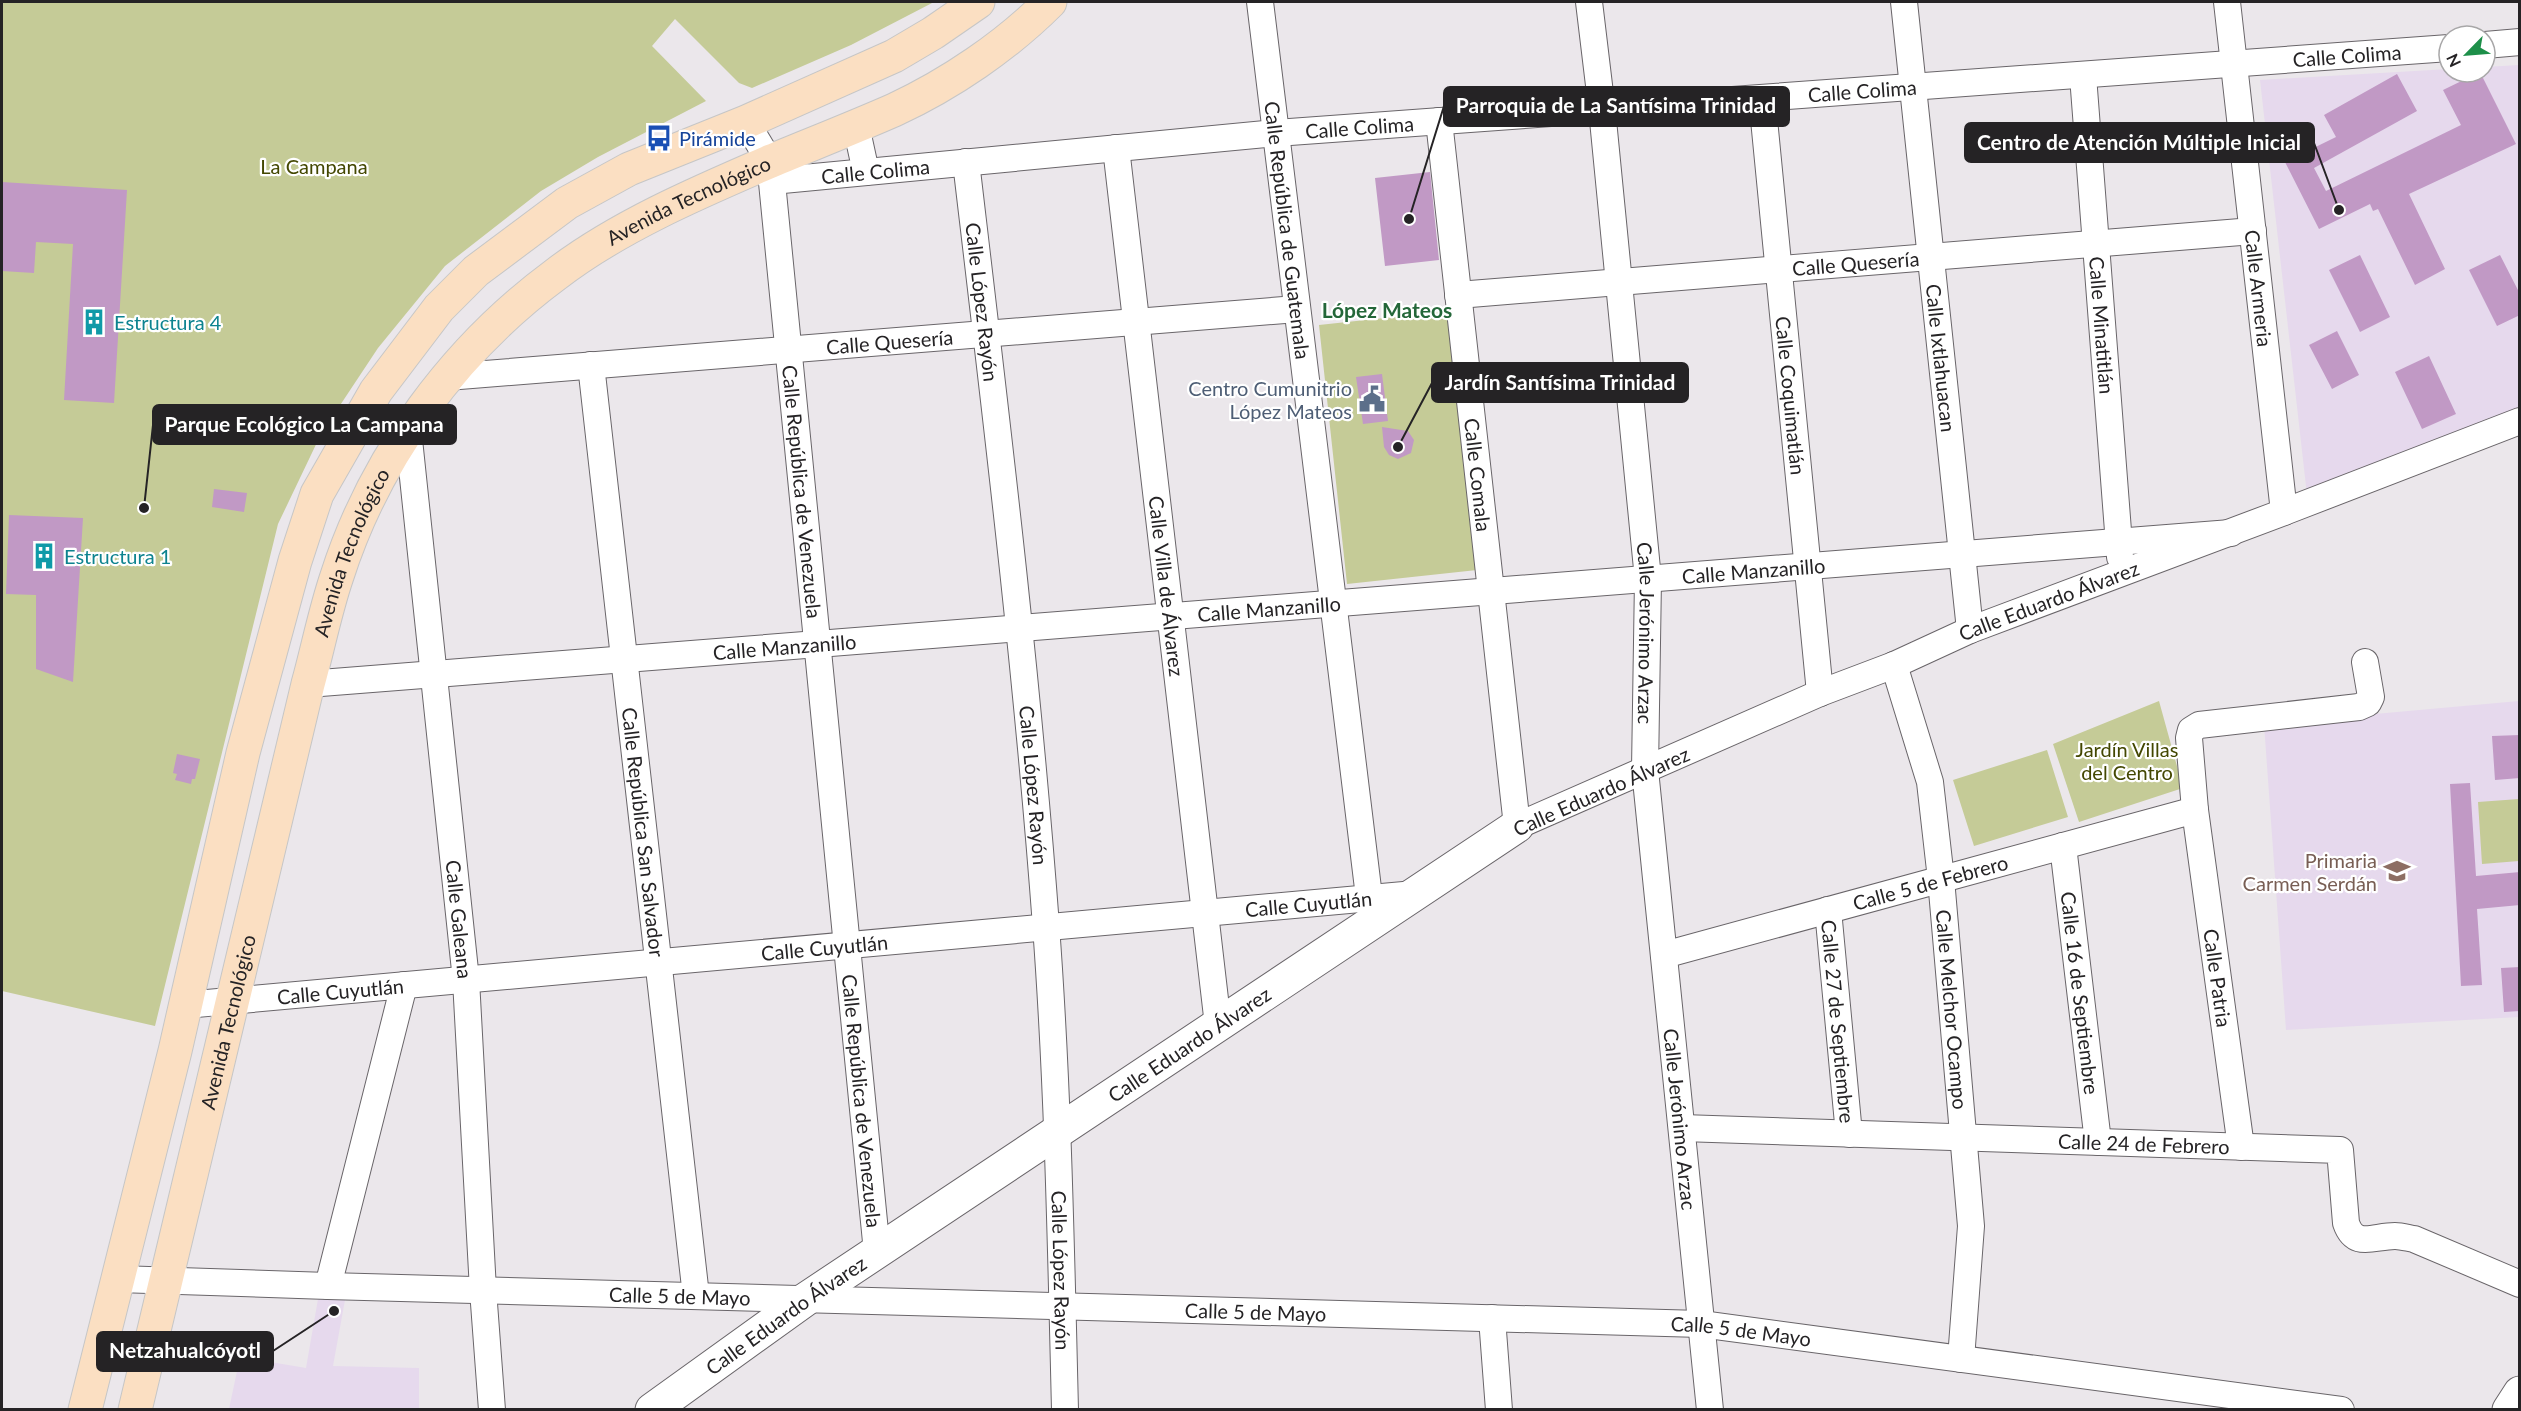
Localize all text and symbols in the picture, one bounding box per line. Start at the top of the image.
north arrow [2437,24,2497,84]
street label: Calle Colima [2292,39,2402,71]
text: N [2442,51,2464,70]
street label: Calle Colima [1807,75,1917,106]
callout: Parroquia de La Santísima Trinidad [1444,87,1789,126]
text: Parroquia de La Santísima Trinidad [1456,92,1776,117]
street label: Calle República de Guatemala [1260,100,1315,361]
street label: Calle Colima [1304,111,1415,143]
bus stop icon: Pirámide [644,123,674,153]
callout: Centro de Atención Múltiple Inicial [1965,123,2314,162]
place label: Pirámide [679,126,756,150]
text: Centro de Atención Múltiple Inicial [1977,129,2301,154]
street label: Avenida Tecnológico [602,151,774,250]
park label: La Campana [260,154,368,178]
street label: Calle Colima [820,154,931,188]
street label: Calle López Rayón [961,221,1004,383]
street label: Calle Armeria [2241,228,2277,348]
street label: Calle Quesería [1791,246,1920,280]
street label: Calle Minatitlán [2085,256,2119,395]
street label: Calle Ixtlahuacan [1922,283,1961,433]
district label: López Mateos [1322,297,1452,322]
building icon: Estructura 4 [79,307,109,337]
place label: Estructura 4 [114,310,222,334]
street label: Calle Coquimatlán [1771,315,1811,476]
street label: Calle Quesería [825,325,954,359]
callout: Jardín Santísima Trinidad [1432,363,1688,402]
street label: Calle República de Venezuela [778,364,827,620]
text: Jardín Santísima Trinidad [1445,369,1675,394]
place label: Centro Cumunitrio López Mateos [1188,376,1352,423]
public building icon: Centro Cumunitrio López Mateos [1357,384,1387,414]
callout: Parque Ecológico La Campana [153,405,456,444]
text: Parque Ecológico La Campana [164,411,444,436]
street label: Calle Comala [1460,417,1496,533]
street label: Avenida Tecnológico [308,464,394,639]
street label: Calle Villa de Álvarez [1145,494,1189,678]
building icon: Estructura 1 [29,541,59,571]
street label: Calle Jerónimo Arzac [1632,541,1660,725]
place label: Estructura 1 [64,544,171,568]
street label: Calle Manzanillo [1681,553,1826,588]
street label: Calle Eduardo Álvarez [1955,556,2142,646]
street label: Calle Manzanillo [1196,591,1342,626]
street label: Calle Manzanillo [712,629,857,664]
street label: Calle López Rayón [1015,704,1053,866]
street label: Calle República San Salvador [618,706,670,959]
park label: Jardín Villas del Centro [2076,737,2178,784]
street label: Calle Eduardo Álvarez [1509,741,1693,841]
place label: Primaria Carmen Serdán [2243,848,2377,895]
street label: Calle 5 de Febrero [1850,850,2011,915]
school or university icon: Primaria Carmen Serdán [2382,856,2412,886]
street label: Calle Galeana [441,859,478,980]
street label: Calle Cuyutlán [1244,886,1373,921]
street label: Calle 16 de Septiembre [2056,890,2104,1096]
street label: Calle Melchor Ocampo [1932,909,1973,1110]
street label: Calle 27 de Septiembre [1817,919,1860,1124]
street label: Calle Patria [2199,927,2237,1029]
street label: Calle Cuyutlán [760,930,889,965]
street label: Avenida Tecnológico [195,932,260,1112]
street label: Calle Cuyutlán [276,973,405,1009]
street label: Calle República de Venezuela [838,973,887,1229]
street label: Calle Eduardo Álvarez [1103,981,1275,1107]
street label: Calle Jerónimo Arzac [1659,1027,1702,1212]
street label: Calle 24 de Febrero [2058,1129,2230,1158]
street label: Calle López Rayón [1047,1190,1076,1351]
street label: Calle Eduardo Álvarez [701,1251,870,1380]
street label: Calle 5 de Mayo [609,1282,751,1310]
street label: Calle 5 de Mayo [1184,1298,1327,1326]
street label: Calle 5 de Mayo [1670,1311,1813,1351]
callout: Netzahualcóyotl [97,1332,273,1371]
text: Netzahualcóyotl [109,1337,261,1362]

